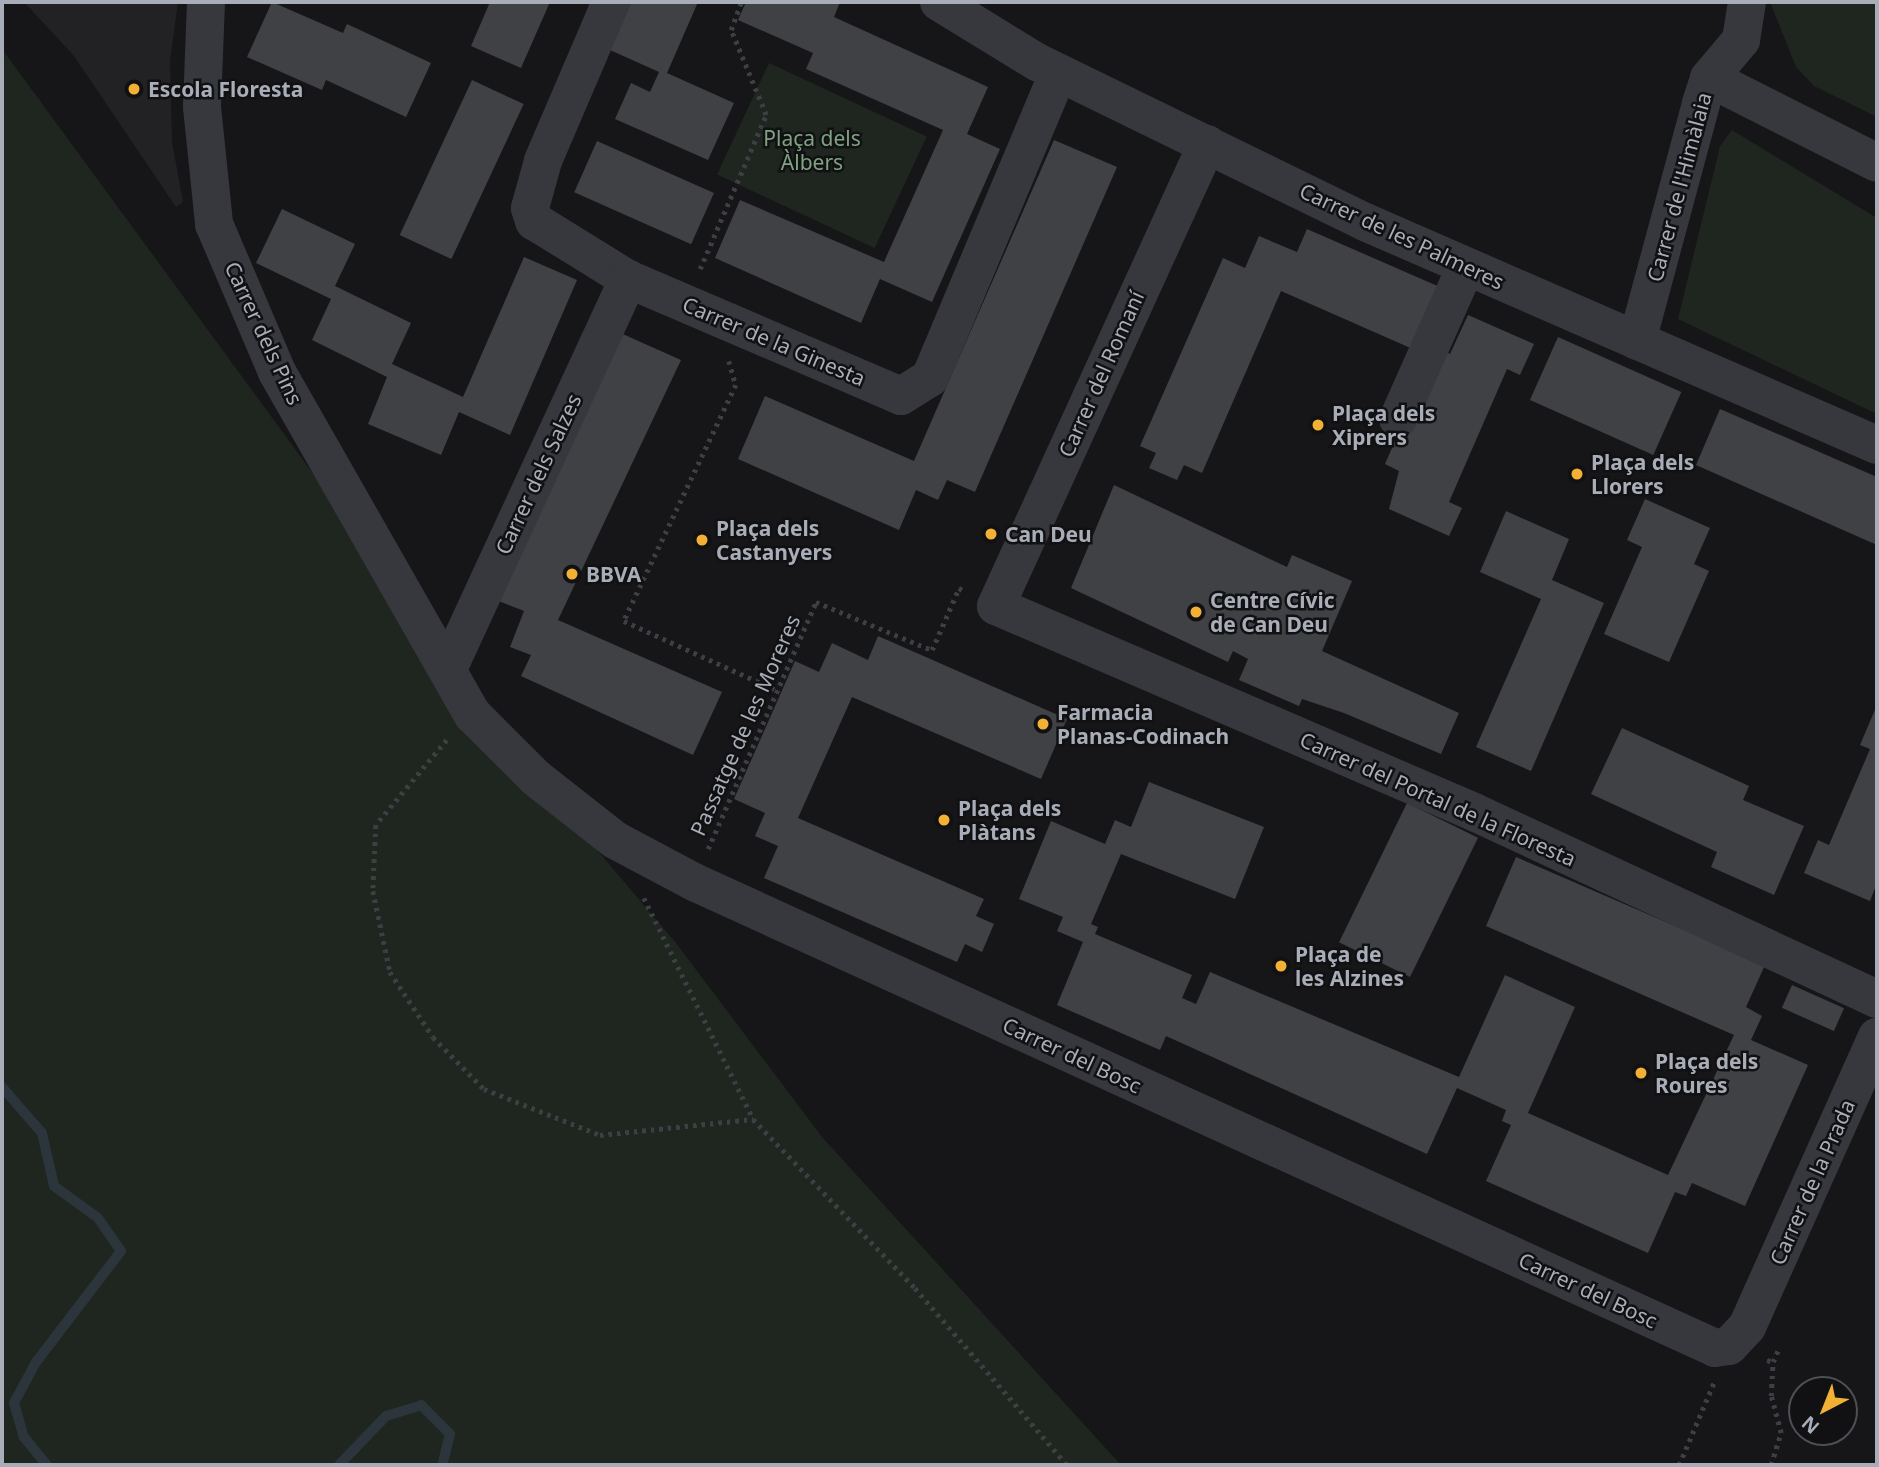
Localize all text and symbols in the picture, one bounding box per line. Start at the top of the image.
place label: Escola Floresta [148,76,303,102]
marker: Escola Floresta [126,81,142,97]
street label: Carrer de l'Himàlaia [1642,90,1716,284]
park label: Plaça dels Àlbers [763,125,861,175]
street label: Carrer de les Palmeres [1296,178,1508,294]
street label: Carrer dels Pins [220,258,308,408]
street label: Carrer del Romaní [1053,287,1149,461]
street label: Carrer de la Ginesta [679,291,869,391]
street label: Carrer dels Salzes [490,390,586,558]
place label: Plaça dels Xiprers [1332,400,1435,450]
marker: Plaça dels Xiprers [1310,417,1326,433]
place label: Plaça dels Llorers [1591,449,1694,499]
marker: Plaça dels Llorers [1569,466,1585,482]
place label: Plaça dels Castanyers [716,515,832,565]
place label: Can Deu [1005,521,1092,547]
marker: Can Deu [983,526,999,542]
marker: Plaça dels Castanyers [694,532,710,548]
place label: BBVA [586,561,641,587]
marker: BBVA [564,566,580,582]
place label: Centre Cívic de Can Deu [1210,587,1335,637]
marker: Centre Cívic de Can Deu [1188,604,1204,620]
street label: Passatge de les Moreres [685,611,805,839]
place label: Farmacia Planas-Codinach [1057,699,1229,749]
marker: Farmacia Planas-Codinach [1035,716,1051,732]
street label: Carrer del Portal de la Floresta [1296,727,1580,871]
place label: Plaça dels Plàtans [958,795,1061,845]
marker: Plaça dels Plàtans [936,812,952,828]
place label: Plaça de les Alzines [1295,941,1404,991]
marker: Plaça de les Alzines [1273,958,1289,974]
street label: Carrer del Bosc [999,1012,1145,1098]
place label: Plaça dels Roures [1655,1048,1758,1098]
marker: Plaça dels Roures [1633,1065,1649,1081]
street label: Carrer de la Prada [1764,1095,1860,1269]
street label: Carrer del Bosc [1515,1247,1661,1333]
north arrow [1788,1376,1858,1446]
text: N [1796,1410,1825,1440]

